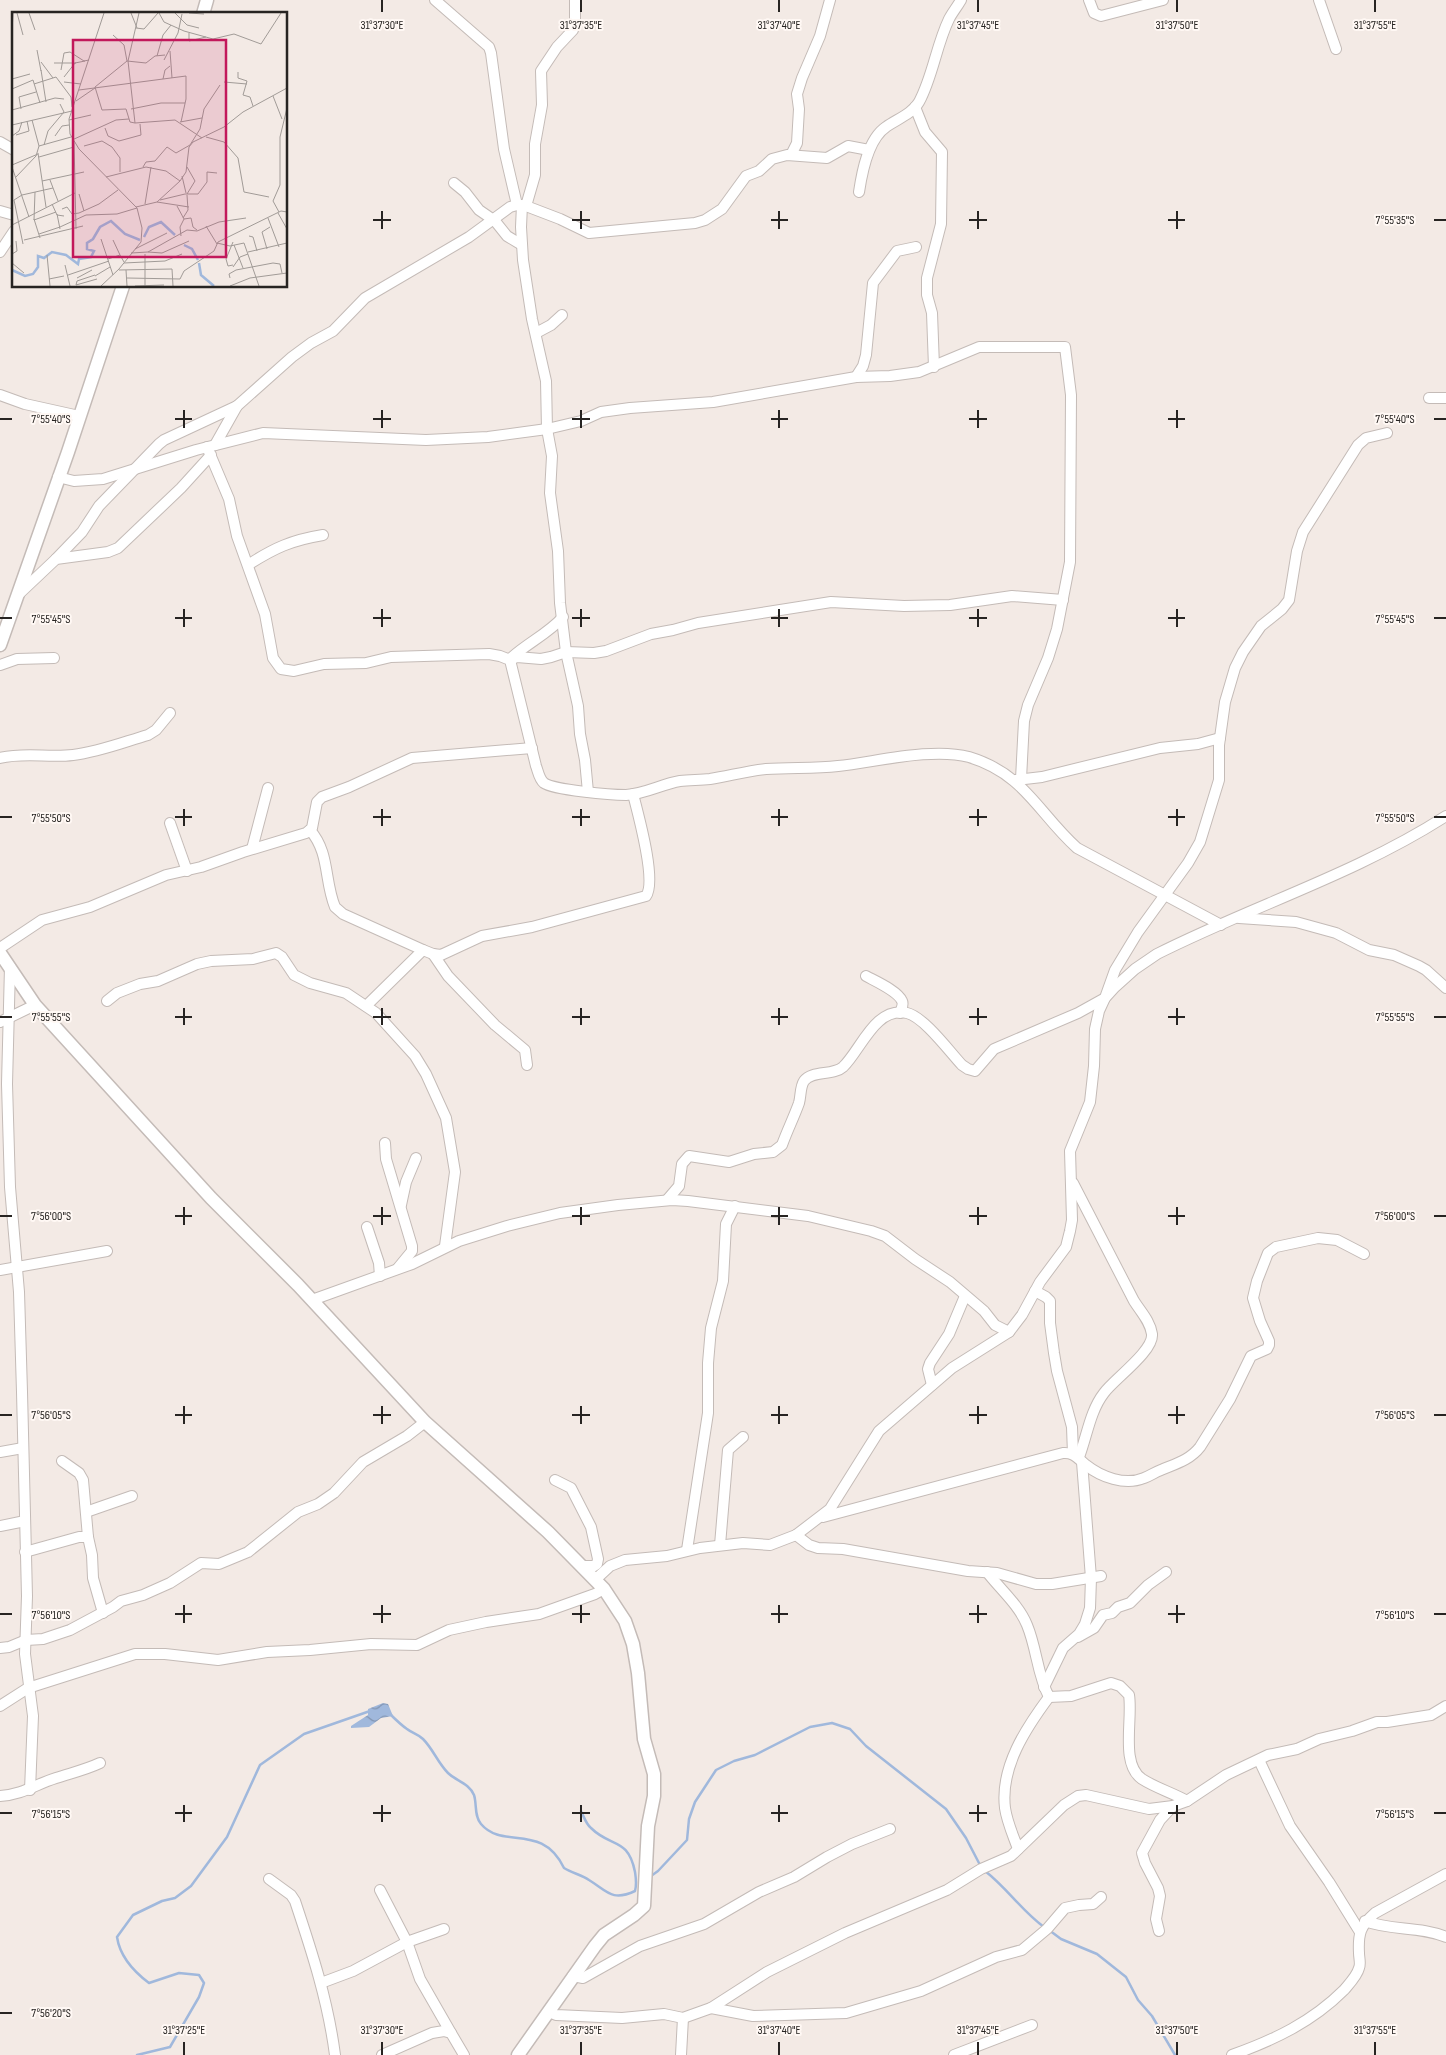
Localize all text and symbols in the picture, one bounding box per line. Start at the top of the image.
inset map [12,12,288,288]
text: 31°37'30"E [360,18,404,33]
text: 31°37'35"E [560,18,602,33]
text: 31°37'40"E [757,18,801,33]
text: 31°37'45"E [957,18,999,33]
text: 31°37'50"E [1156,18,1199,33]
text: 31°37'55"E [1354,18,1396,33]
text: 7°55'35"S [1376,213,1414,228]
text: 7°55'40"S [31,412,71,427]
text: 7°55'40"S [1375,412,1415,427]
text: 7°55'45"S [32,612,70,627]
text: 7°55'45"S [1376,612,1414,627]
text: 7°55'50"S [31,811,71,826]
text: 7°55'50"S [1375,811,1415,826]
text: 7°55'55"S [32,1010,70,1025]
text: 7°55'55"S [1376,1010,1414,1025]
text: 7°56'00"S [31,1209,71,1224]
text: 7°56'00"S [1375,1209,1415,1224]
text: 7°56'05"S [31,1408,71,1423]
text: 7°56'05"S [1375,1408,1415,1423]
text: 7°56'10"S [32,1608,70,1623]
text: 7°56'10"S [1376,1608,1414,1623]
text: 7°56'15"S [32,1807,70,1822]
text: 7°56'15"S [1376,1807,1414,1822]
text: 7°56'20"S [31,2006,71,2021]
text: 31°37'25"E [163,2023,205,2038]
text: 31°37'30"E [360,2023,404,2038]
text: 31°37'35"E [560,2023,602,2038]
text: 31°37'40"E [757,2023,801,2038]
text: 31°37'45"E [957,2023,999,2038]
text: 31°37'50"E [1156,2023,1199,2038]
text: 31°37'55"E [1354,2023,1396,2038]

